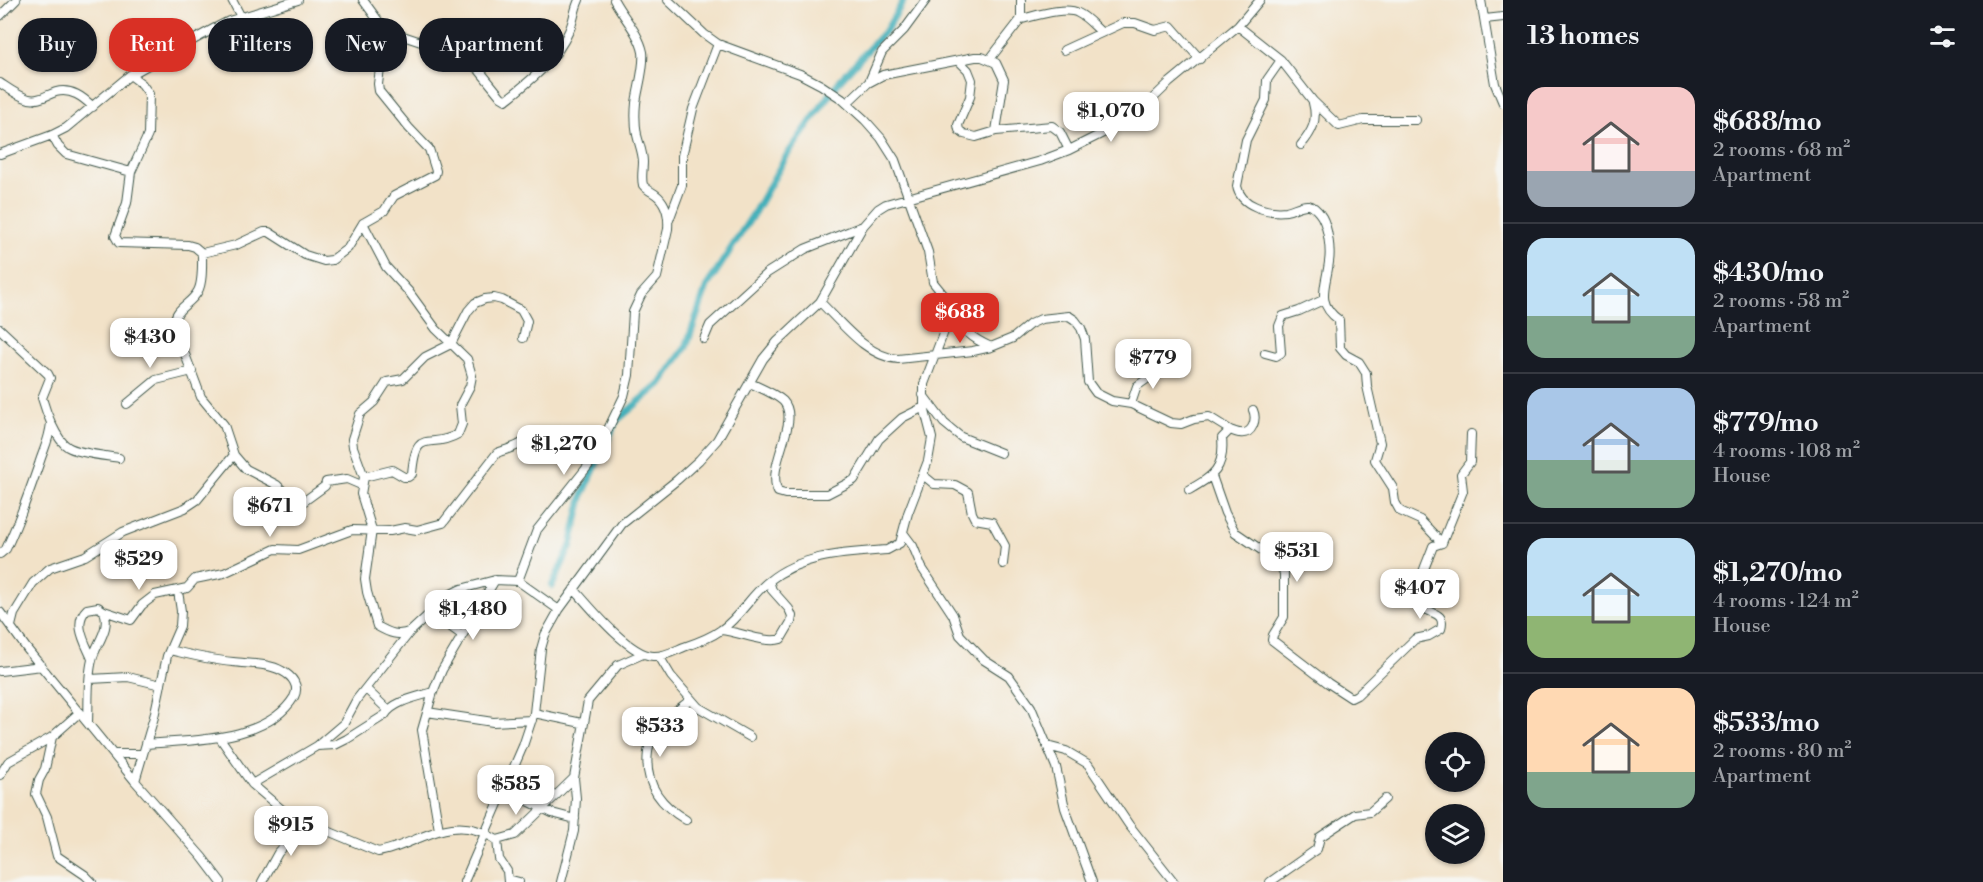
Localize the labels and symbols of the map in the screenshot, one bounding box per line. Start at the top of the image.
pin: $1,070 [1062,92,1160,143]
pin: $688 [924,293,996,344]
pin: $430 [114,318,186,369]
pin: $779 [1117,339,1189,390]
pin: $1,270 [515,425,613,476]
pin: $671 [234,487,306,538]
pin: $531 [1261,532,1333,583]
pin: $529 [103,540,175,591]
pin: $407 [1384,569,1456,620]
pin: $1,480 [424,590,522,641]
pin: $533 [624,707,696,758]
pin: $585 [480,765,552,816]
pin: $915 [255,806,327,857]

